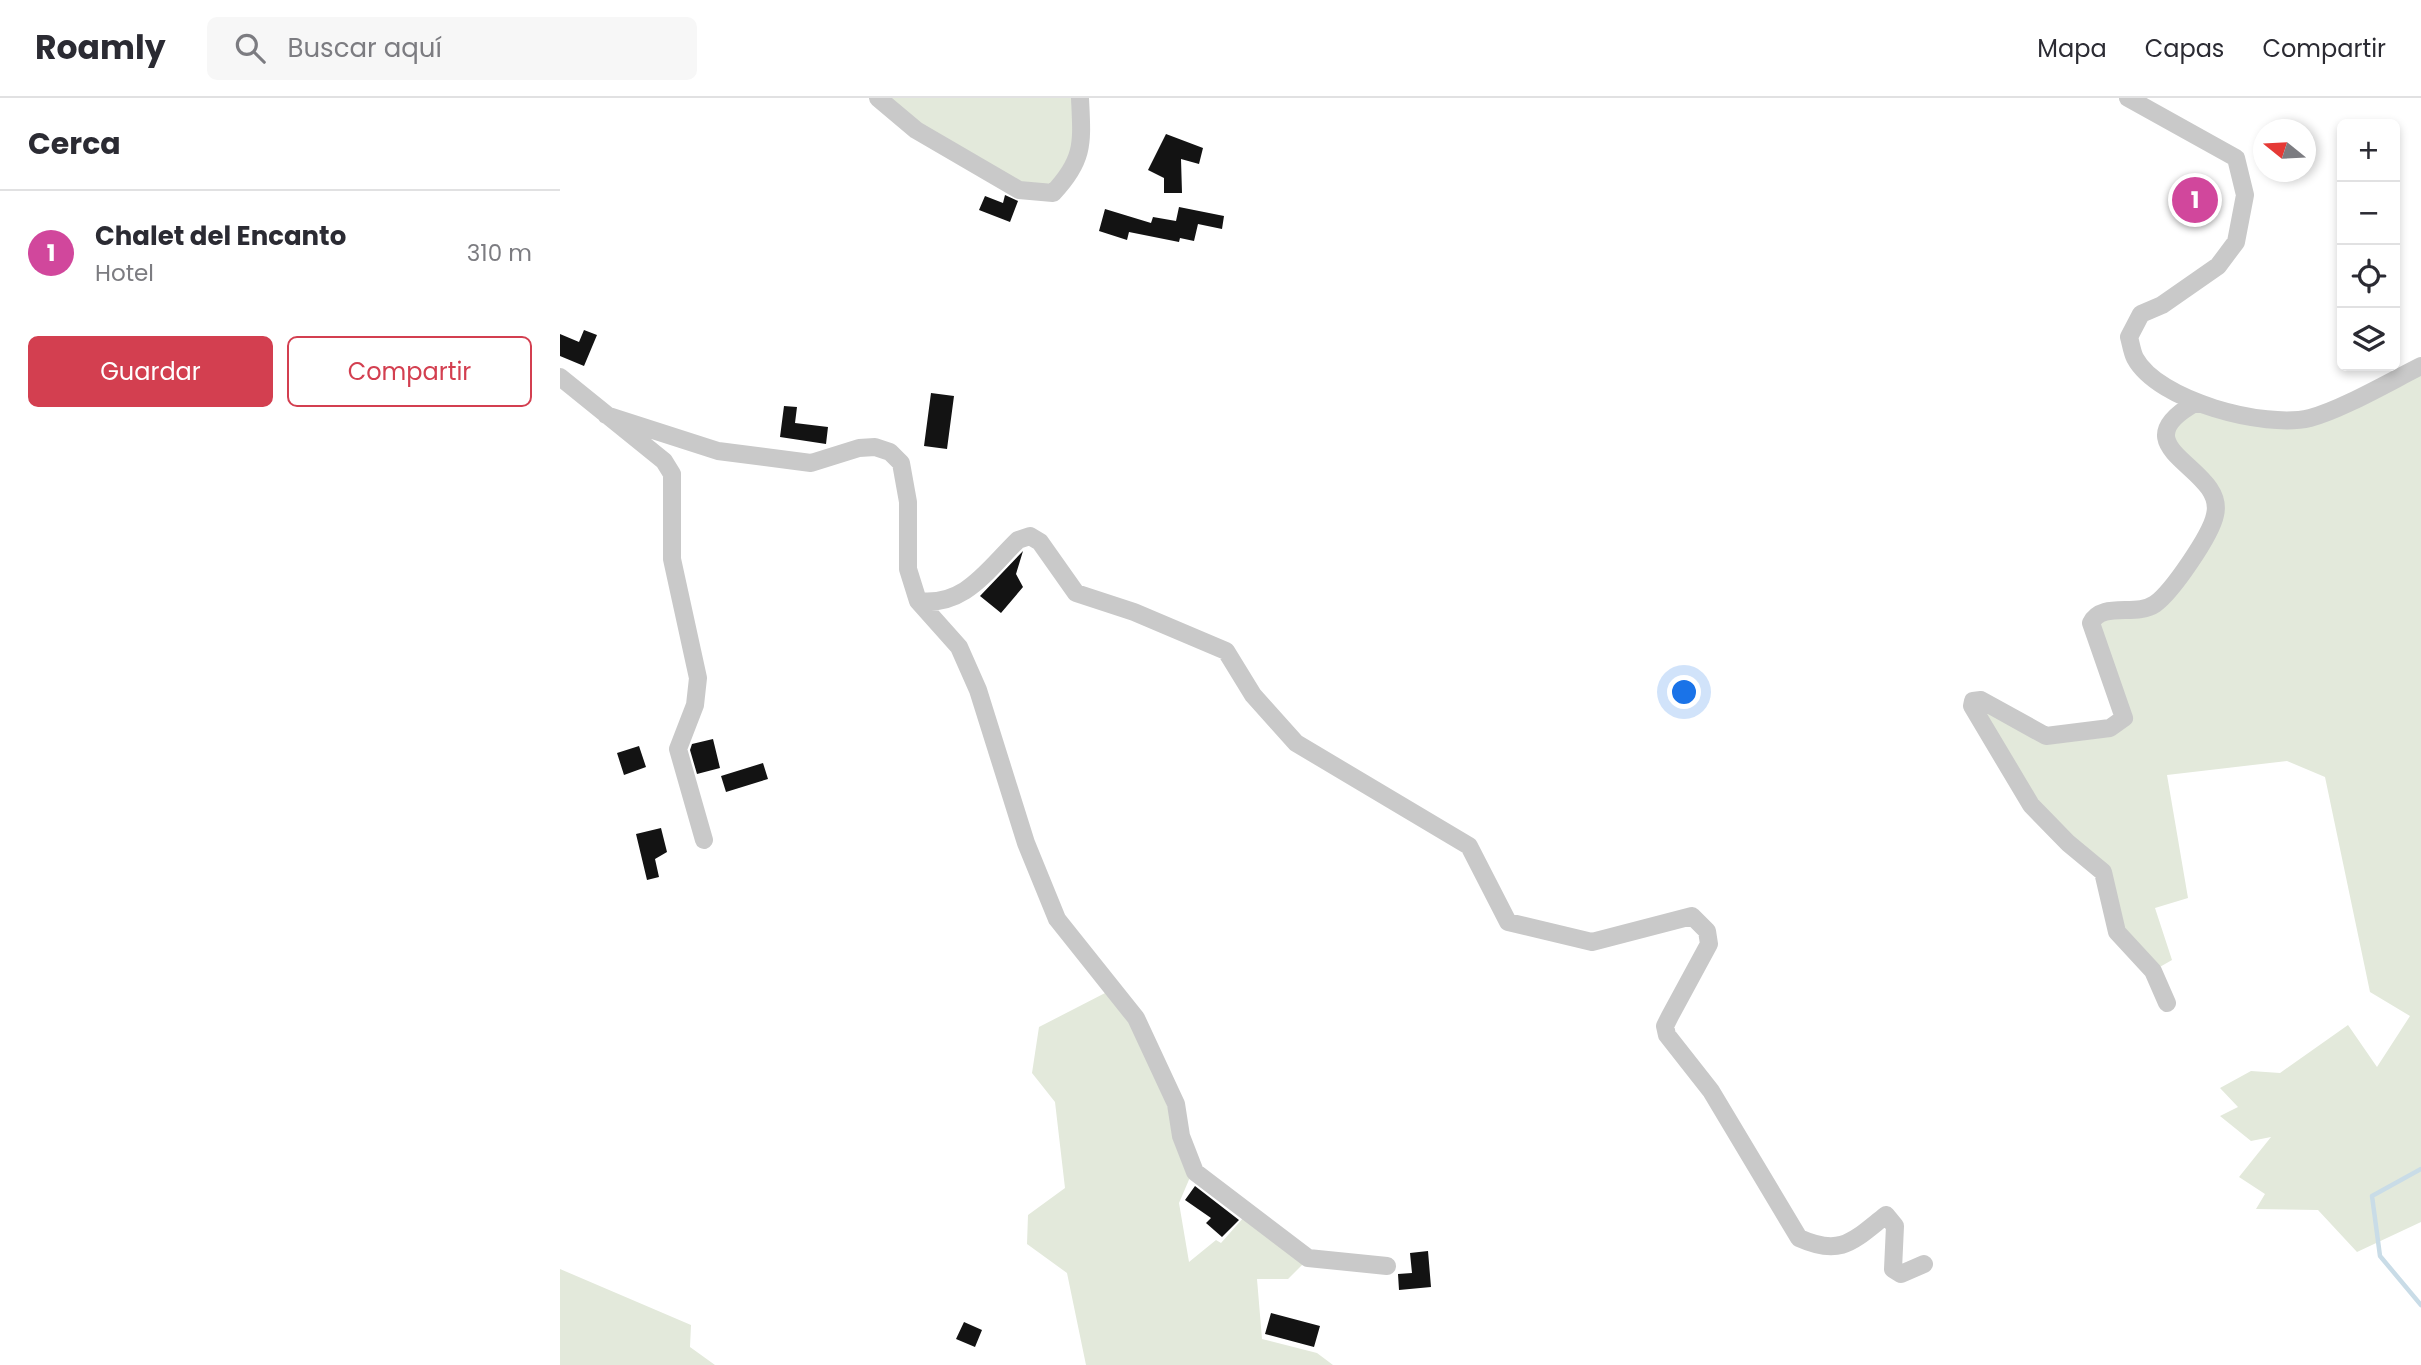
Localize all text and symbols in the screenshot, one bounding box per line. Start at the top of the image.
search box [207,17,697,80]
text: Roamly [35,24,165,71]
icon: search [231,29,269,67]
text: Buscar aquí [287,30,442,66]
text: Mapa [2037,32,2107,65]
text: Capas [2145,32,2224,65]
text: Compartir [2262,32,2386,65]
north arrow [2253,119,2316,182]
map controls [2337,119,2400,371]
button: + [2337,119,2400,182]
text: Cerca [28,122,121,165]
pin: 1 [2172,174,2218,226]
button: − [2337,182,2400,245]
text: Chalet del Encanto [95,218,346,254]
text: 1 [47,237,55,269]
text: 310 m [467,237,532,269]
button: locate [2337,245,2400,308]
text: Hotel [95,257,154,289]
button: layers [2337,308,2400,371]
button: Guardar [28,336,273,407]
button: Compartir [287,336,532,407]
your location [1667,675,1701,709]

